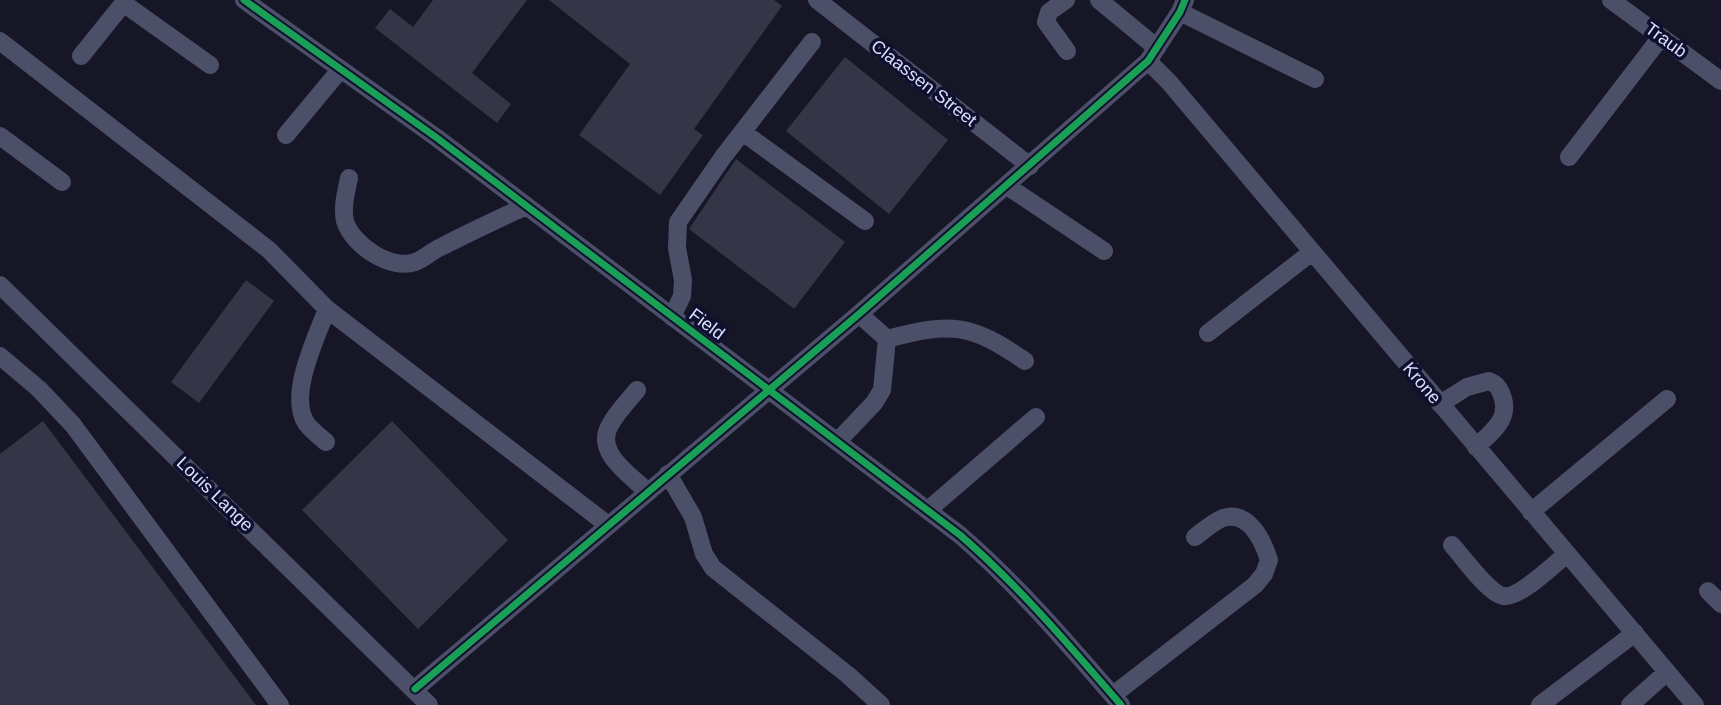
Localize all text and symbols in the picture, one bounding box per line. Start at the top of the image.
street label: Traub [1641,18,1691,62]
street label: Claassen Street [867,36,981,130]
street label: Field [685,304,729,344]
street label: Krone [1399,358,1445,408]
street label: Louis Lange [173,453,257,535]

